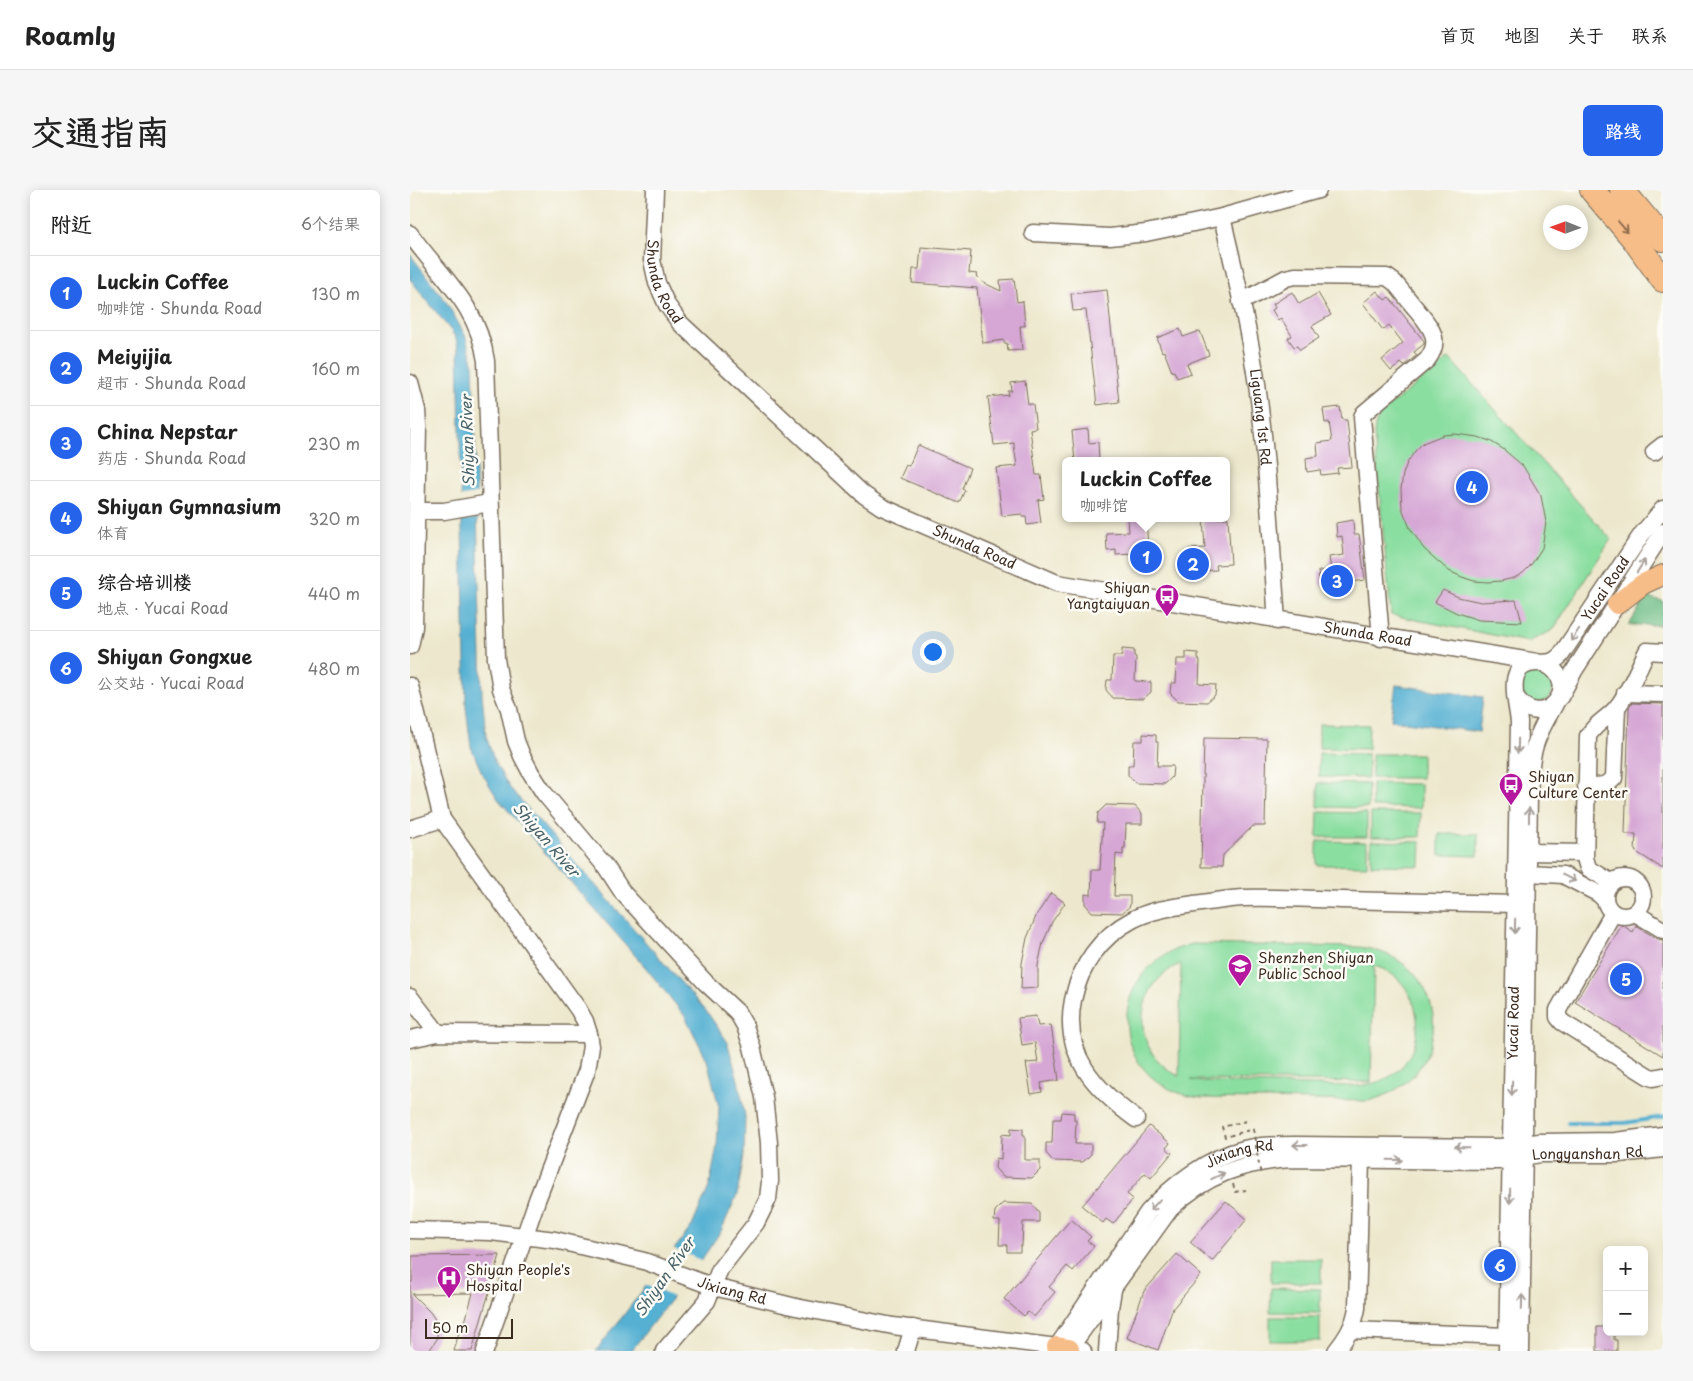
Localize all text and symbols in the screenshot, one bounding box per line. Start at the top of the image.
text: Roamly [25,17,116,53]
text: 首页 [1440,21,1476,48]
text: 地图 [1504,21,1540,48]
text: 关于 [1568,21,1604,48]
text: 联系 [1632,21,1668,48]
text: 交通指南 [30,104,170,157]
button: 路线 [1583,105,1663,156]
north arrow [1543,205,1588,250]
text: 附近 [50,207,92,239]
text: 6个结果 [301,211,360,235]
one-way arrow [1618,220,1629,233]
street label: Shunda Road [642,239,688,328]
text: Luckin Coffee [97,267,229,295]
text: 1 [62,281,70,305]
text: 130 m [312,281,360,305]
text: 咖啡馆 · Shunda Road [97,295,262,319]
text: Meiyijia [97,342,172,370]
text: 2 [60,356,72,380]
text: 160 m [312,356,360,380]
street label: Liguang 1st Rd [1245,367,1277,467]
text: 超市 · Shunda Road [97,370,246,394]
water label: Shiyan River [453,393,480,487]
text: China Nepstar [97,417,238,445]
text: 3 [61,431,71,455]
text: 230 m [308,431,360,455]
text: 药店 · Shunda Road [97,445,246,469]
popup [1062,457,1230,522]
text: Luckin Coffee [1080,464,1212,492]
pin: 4 [1456,468,1488,506]
text: Shiyan Gymnasium [97,492,281,520]
text: 咖啡馆 [1080,492,1128,516]
text: 4 [61,506,71,530]
text: 320 m [309,506,360,530]
street label: Shunda Road [929,519,1020,574]
text: 体育 [97,520,129,544]
pin: 1 [1130,538,1162,576]
pin: 2 [1177,545,1209,583]
street label: Yucai Road [1576,552,1634,625]
one-way arrow [1636,560,1646,574]
pin: 3 [1321,562,1353,600]
text: 综合培训楼 [97,567,192,595]
place label: Shiyan Yangtaiyuan [1067,577,1150,614]
text: 5 [61,581,71,605]
text: 440 m [308,581,360,605]
bus stop icon: Shiyan Yangtaiyuan [1154,583,1180,617]
text: 地点 · Yucai Road [97,595,229,619]
street label: Shunda Road [1322,616,1414,651]
one-way arrow [1569,627,1579,641]
your location [920,639,946,665]
text: Shiyan Gongxue [97,642,252,670]
text: 6 [60,656,72,680]
text: 480 m [308,656,360,680]
text: 公交站 · Yucai Road [97,670,245,694]
one-way arrow [1513,737,1523,753]
place label: Shiyan Culture Center [1528,766,1628,803]
bus stop icon: Shiyan Culture Center [1498,772,1524,806]
water label: Shiyan River [508,797,587,883]
one-way arrow [1524,808,1534,824]
one-way arrow [1562,873,1577,883]
one-way arrow [1510,917,1520,933]
place label: Shenzhen Shiyan Public School [1258,947,1374,984]
school or university icon: Shenzhen Shiyan Public School [1227,953,1253,987]
pin: 5 [1610,960,1642,998]
street label: Yucai Road [1502,986,1524,1060]
one-way arrow [1507,1080,1517,1096]
street label: Jixiang Rd [1201,1134,1274,1173]
one-way arrow [1292,1140,1308,1150]
street label: Longyanshan Rd [1530,1140,1645,1165]
one-way arrow [1454,1142,1470,1152]
one-way arrow [1387,1155,1403,1165]
one-way arrow [1210,1170,1225,1180]
one-way arrow [1505,1187,1515,1203]
one-way arrow [1150,1198,1161,1211]
water label: Shiyan River [628,1230,701,1320]
pin: 6 [1484,1246,1516,1284]
map controls [1603,1246,1648,1336]
button: + [1603,1246,1648,1291]
place label: Shiyan People's Hospital [466,1259,570,1296]
hospital icon: Shiyan People's Hospital [436,1265,462,1299]
street label: Jixiang Rd [695,1271,769,1309]
button: − [1603,1291,1648,1336]
one-way arrow [1517,1295,1527,1311]
scale bar [425,1316,512,1339]
text: 50 m [432,1317,468,1338]

